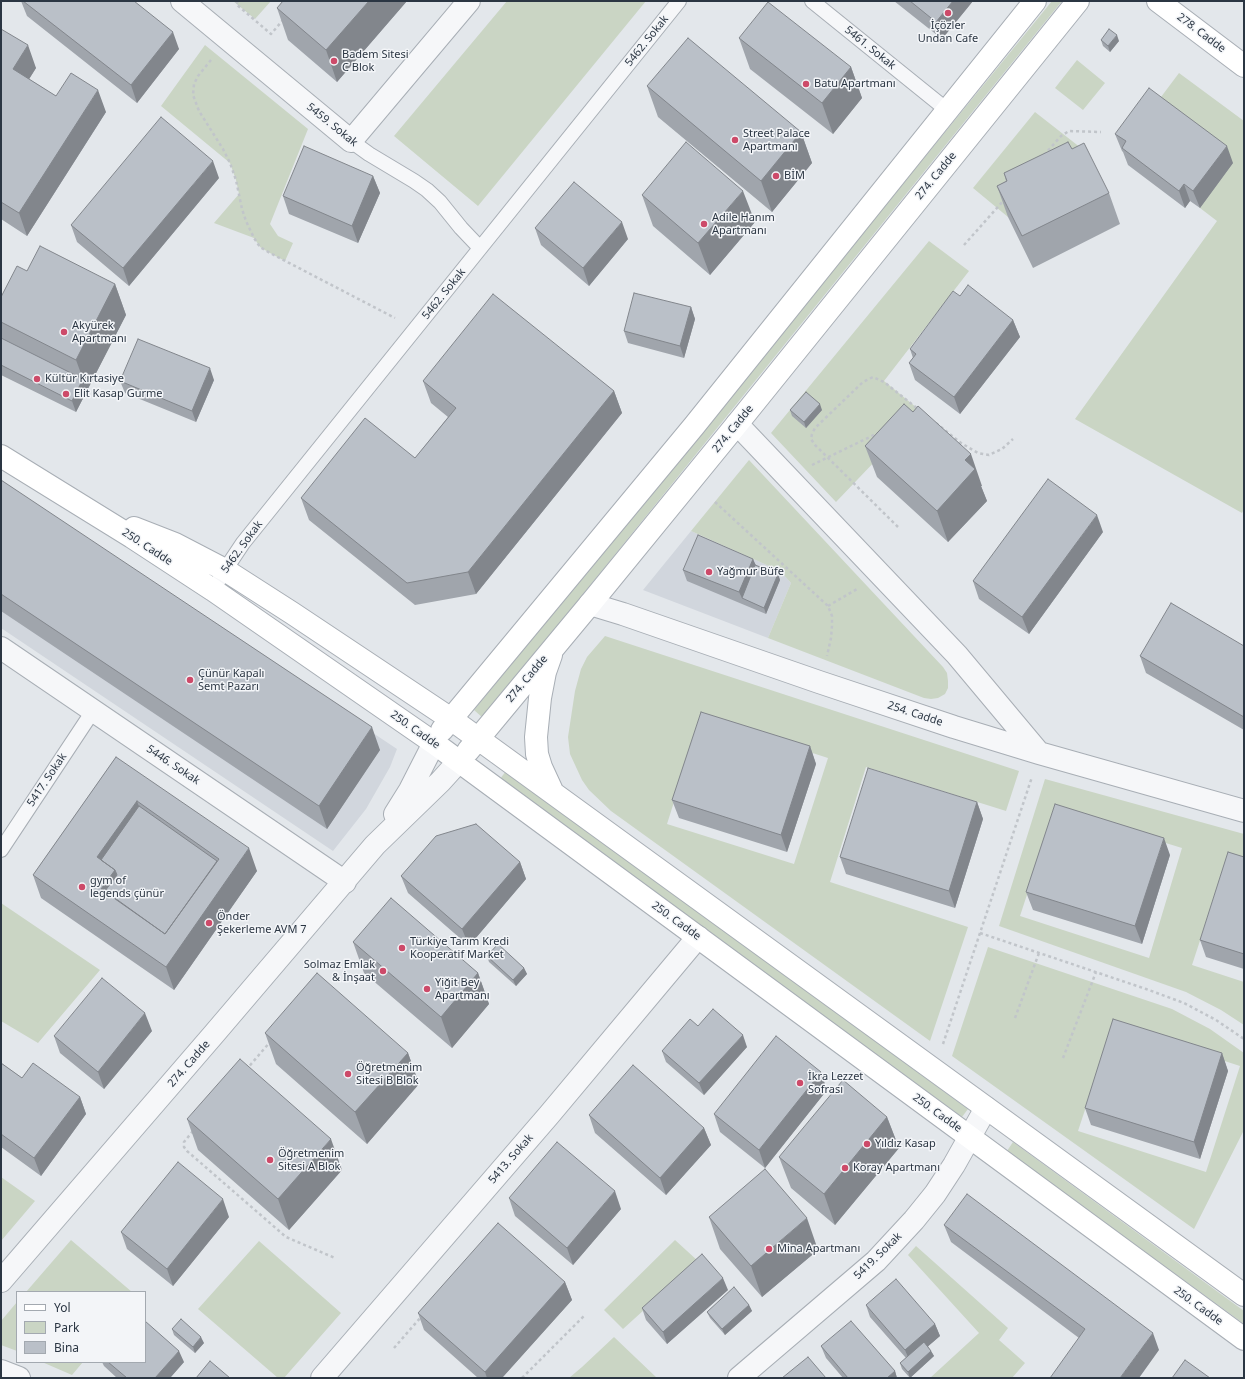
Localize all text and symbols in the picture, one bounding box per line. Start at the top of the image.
marker: İçözler Undan Cafe [943,8,953,18]
street label: 278. Cadde [1174,10,1228,56]
street label: 5462. Sokak [622,13,672,69]
place label: İçözler Undan Cafe [918,19,978,45]
street label: 5461. Sokak [842,23,898,73]
place label: Badem Sitesi C Blok [342,48,409,74]
marker: Badem Sitesi C Blok [329,56,339,66]
place label: Batu Apartmanı [814,77,896,91]
marker: Batu Apartmanı [801,79,811,89]
street label: 5459. Sokak [304,100,360,150]
place label: Street Palace Apartmanı [743,127,810,153]
marker: Street Palace Apartmanı [730,135,740,145]
street label: 274. Cadde [913,149,959,203]
place label: BİM [784,169,805,183]
marker: BİM [771,171,781,181]
place label: Adile Hanım Apartmanı [712,211,775,237]
marker: Adile Hanım Apartmanı [699,219,709,229]
street label: 5462. Sokak [419,266,469,322]
place label: Akyürek Apartmanı [72,319,127,345]
marker: Akyürek Apartmanı [59,327,69,337]
place label: Kültür Kırtasiye [45,372,124,386]
marker: Kültür Kırtasiye [32,374,42,384]
place label: Elit Kasap Gurme [74,387,163,401]
marker: Elit Kasap Gurme [61,389,71,399]
street label: 274. Cadde [710,402,756,456]
street label: 5462. Sokak [219,518,265,576]
street label: 250. Cadde [119,526,175,568]
place label: Yağmur Büfe [717,565,784,579]
marker: Yağmur Büfe [704,567,714,577]
street label: 274. Cadde [503,653,551,705]
place label: Çünür Kapalı Semt Pazarı [198,667,264,693]
marker: Çünür Kapalı Semt Pazarı [185,675,195,685]
street label: 254. Cadde [886,699,944,729]
street label: 250. Cadde [388,708,442,752]
street label: 5446. Sokak [144,742,202,788]
street label: 5417. Sokak [24,751,70,809]
place label: gym of legends çünür [90,874,164,900]
marker: gym of legends çünür [77,882,87,892]
street label: 250. Cadde [649,899,703,943]
place label: Önder Şekerleme AVM 7 [217,910,307,936]
marker: Önder Şekerleme AVM 7 [204,918,214,928]
place label: Türkiye Tarım Kredi Kooperatif Market [410,935,509,961]
marker: Türkiye Tarım Kredi Kooperatif Market [397,943,407,953]
place label: Solmaz Emlak & İnşaat [304,958,375,984]
marker: Solmaz Emlak & İnşaat [378,966,388,976]
place label: Yiğit Bey Apartmanı [435,976,490,1002]
marker: Yiğit Bey Apartmanı [422,984,432,994]
street label: 274. Cadde [165,1038,213,1090]
place label: Öğretmenim Sitesi B Blok [356,1061,422,1087]
marker: Öğretmenim Sitesi B Blok [343,1069,353,1079]
place label: İkra Lezzet Sofrası [808,1070,863,1096]
marker: İkra Lezzet Sofrası [795,1078,805,1088]
street label: 250. Cadde [910,1091,964,1135]
street label: 5413. Sokak [486,1131,536,1187]
place label: Yıldız Kasap [875,1137,936,1151]
marker: Yıldız Kasap [862,1139,872,1149]
place label: Öğretmenim Sitesi A Blok [278,1147,344,1173]
marker: Öğretmenim Sitesi A Blok [265,1155,275,1165]
place label: Koray Apartmanı [853,1161,940,1175]
marker: Koray Apartmanı [840,1163,850,1173]
street label: 5419. Sokak [851,1230,905,1282]
place label: Mina Apartmanı [777,1242,860,1256]
marker: Mina Apartmanı [764,1244,774,1254]
street label: 250. Cadde [1171,1284,1225,1328]
legend [16,1291,146,1363]
text: Yol [54,1299,71,1316]
text: Park [54,1319,79,1336]
text: Bina [54,1339,79,1356]

